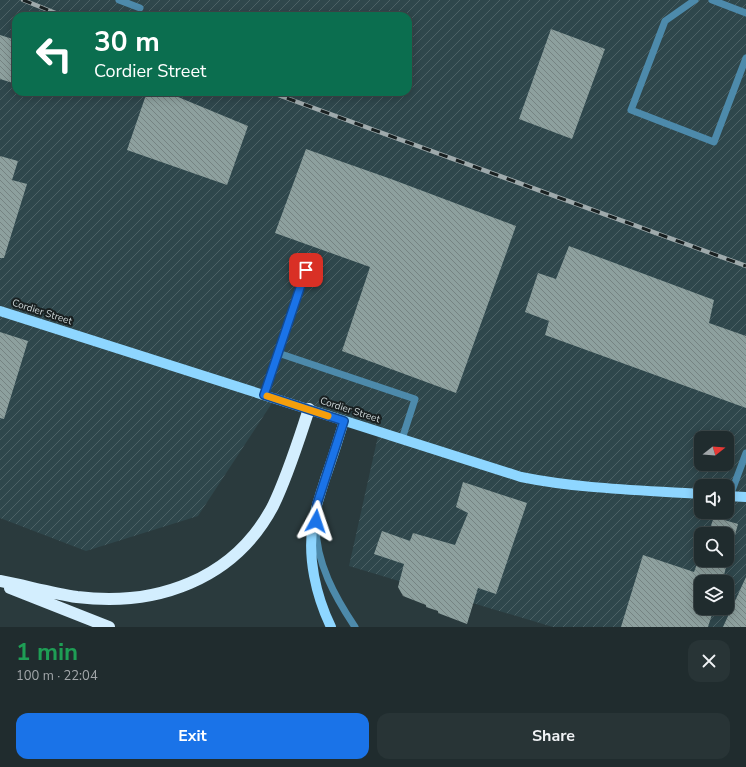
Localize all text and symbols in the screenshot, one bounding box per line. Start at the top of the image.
text: 30 m [94,23,160,61]
icon: left [28,28,80,80]
text: Cordier Street [94,59,206,83]
pin [289,253,323,287]
icon: arrive [295,259,317,281]
street label: Cordier Street [10,296,74,328]
street label: Cordier Street [318,394,382,426]
north arrow [694,431,734,471]
map controls [694,431,734,615]
button: sound [694,479,734,519]
position arrow [295,500,337,542]
button: search [694,527,734,567]
button: layers [694,575,734,615]
text: 1 min [16,636,78,668]
button: close [688,640,730,682]
text: 100 m · 22:04 [16,667,98,685]
button: Exit [16,713,369,759]
button: Share [377,713,730,759]

